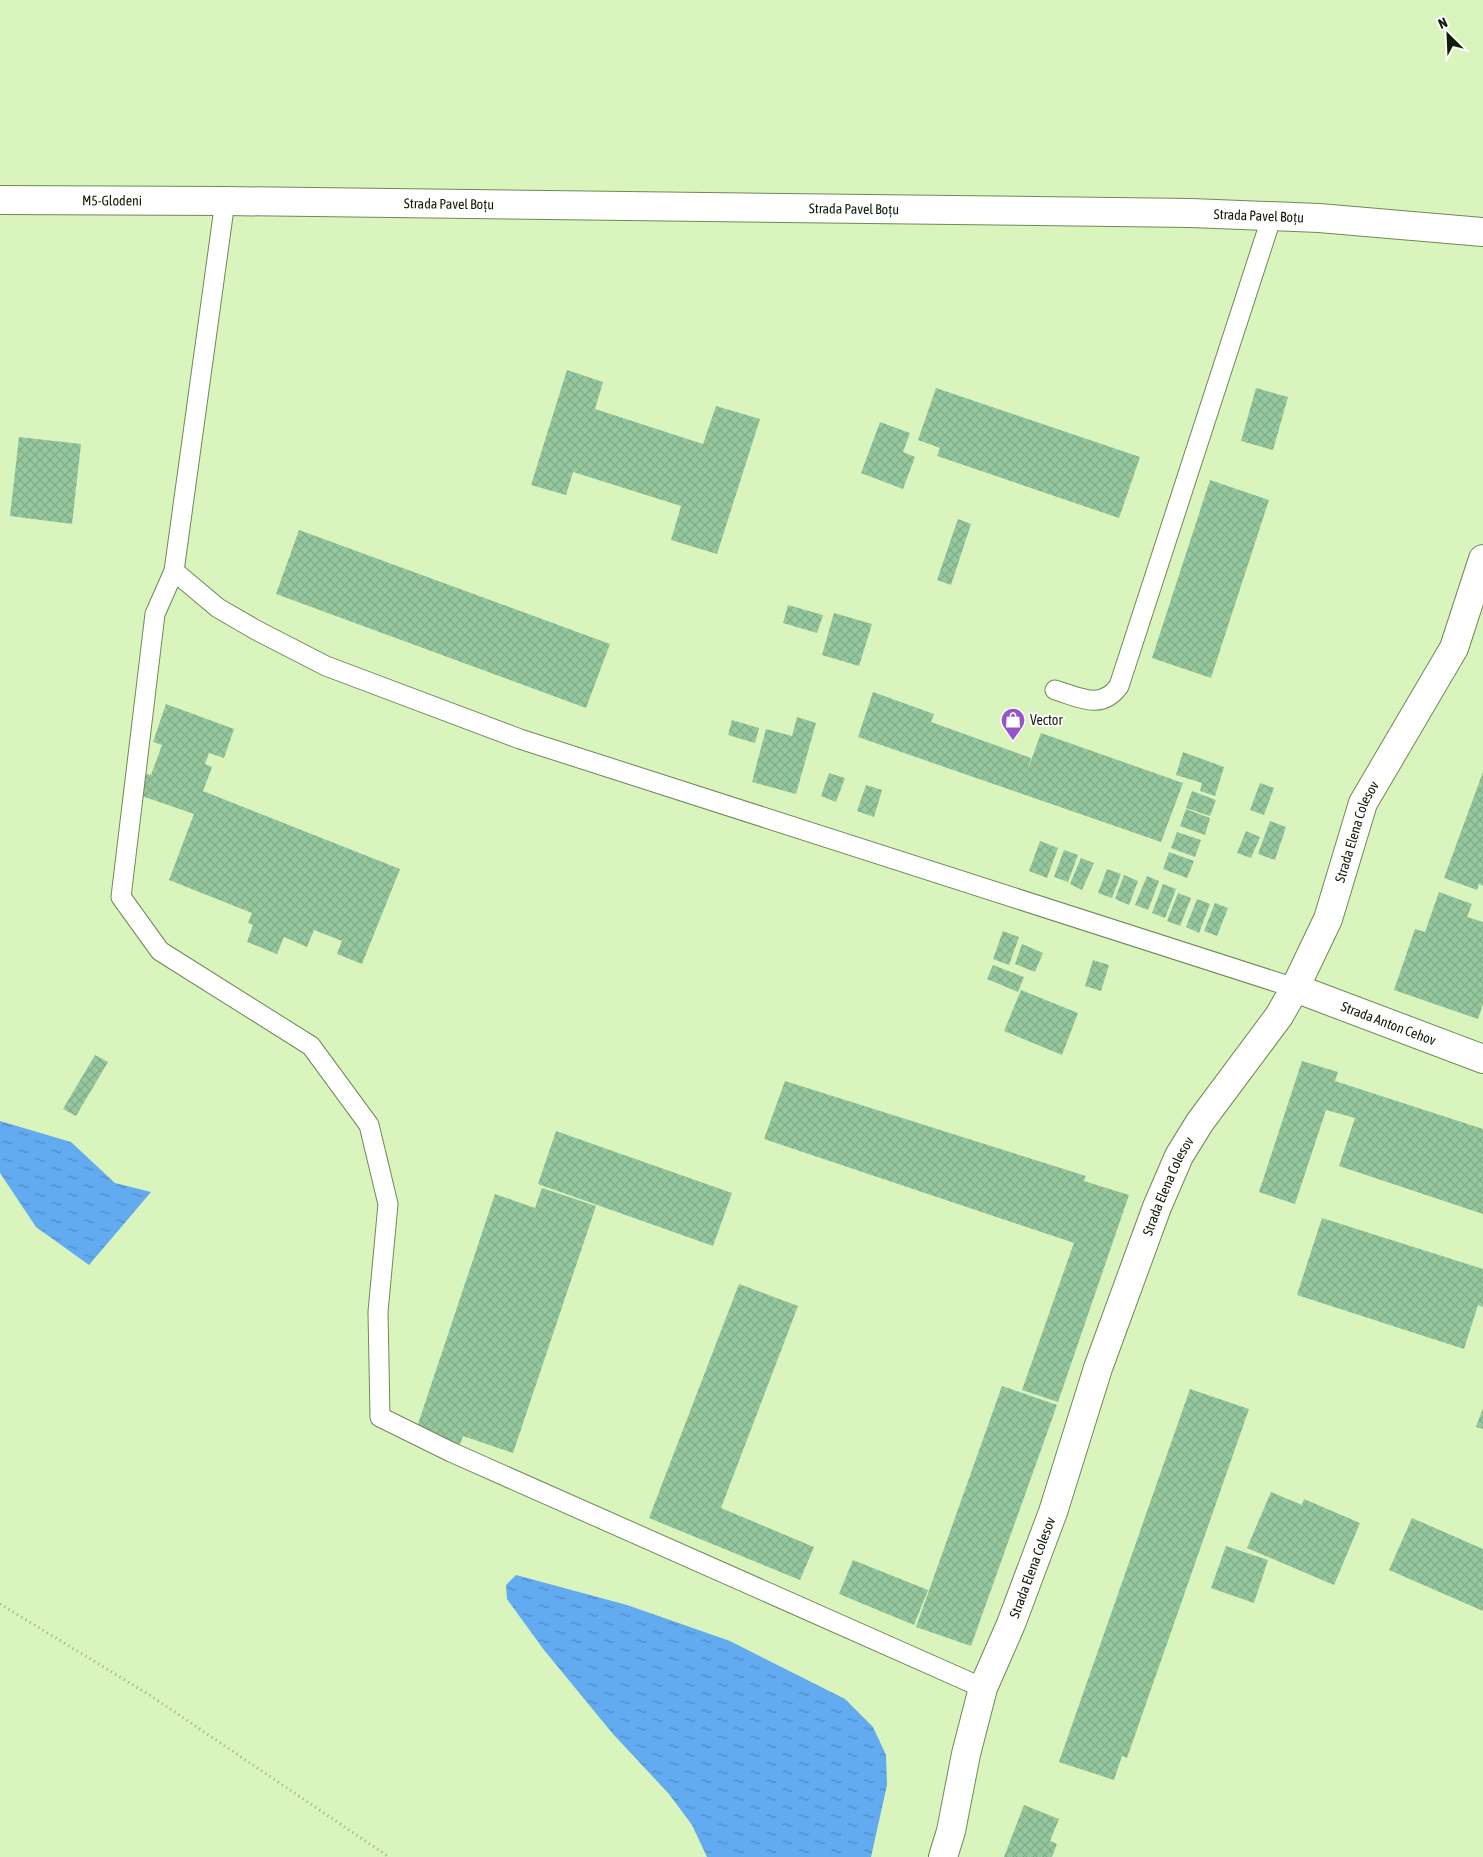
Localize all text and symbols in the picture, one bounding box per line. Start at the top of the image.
north arrow [1423,10,1473,60]
text: N [1436,14,1450,32]
street label: M5-Glodeni [82,192,142,209]
street label: Strada Pavel Boțu [404,195,494,212]
street label: Strada Pavel Boțu [809,200,899,217]
street label: Strada Pavel Boțu [1213,206,1304,225]
shop icon: Vector [1000,707,1026,741]
place label: Vector [1030,712,1063,728]
street label: Strada Elena Colesov [1332,778,1382,884]
street label: Strada Anton Cehov [1339,998,1438,1049]
street label: Strada Elena Colesov [1139,1134,1197,1238]
street label: Strada Elena Colesov [1006,1515,1058,1620]

